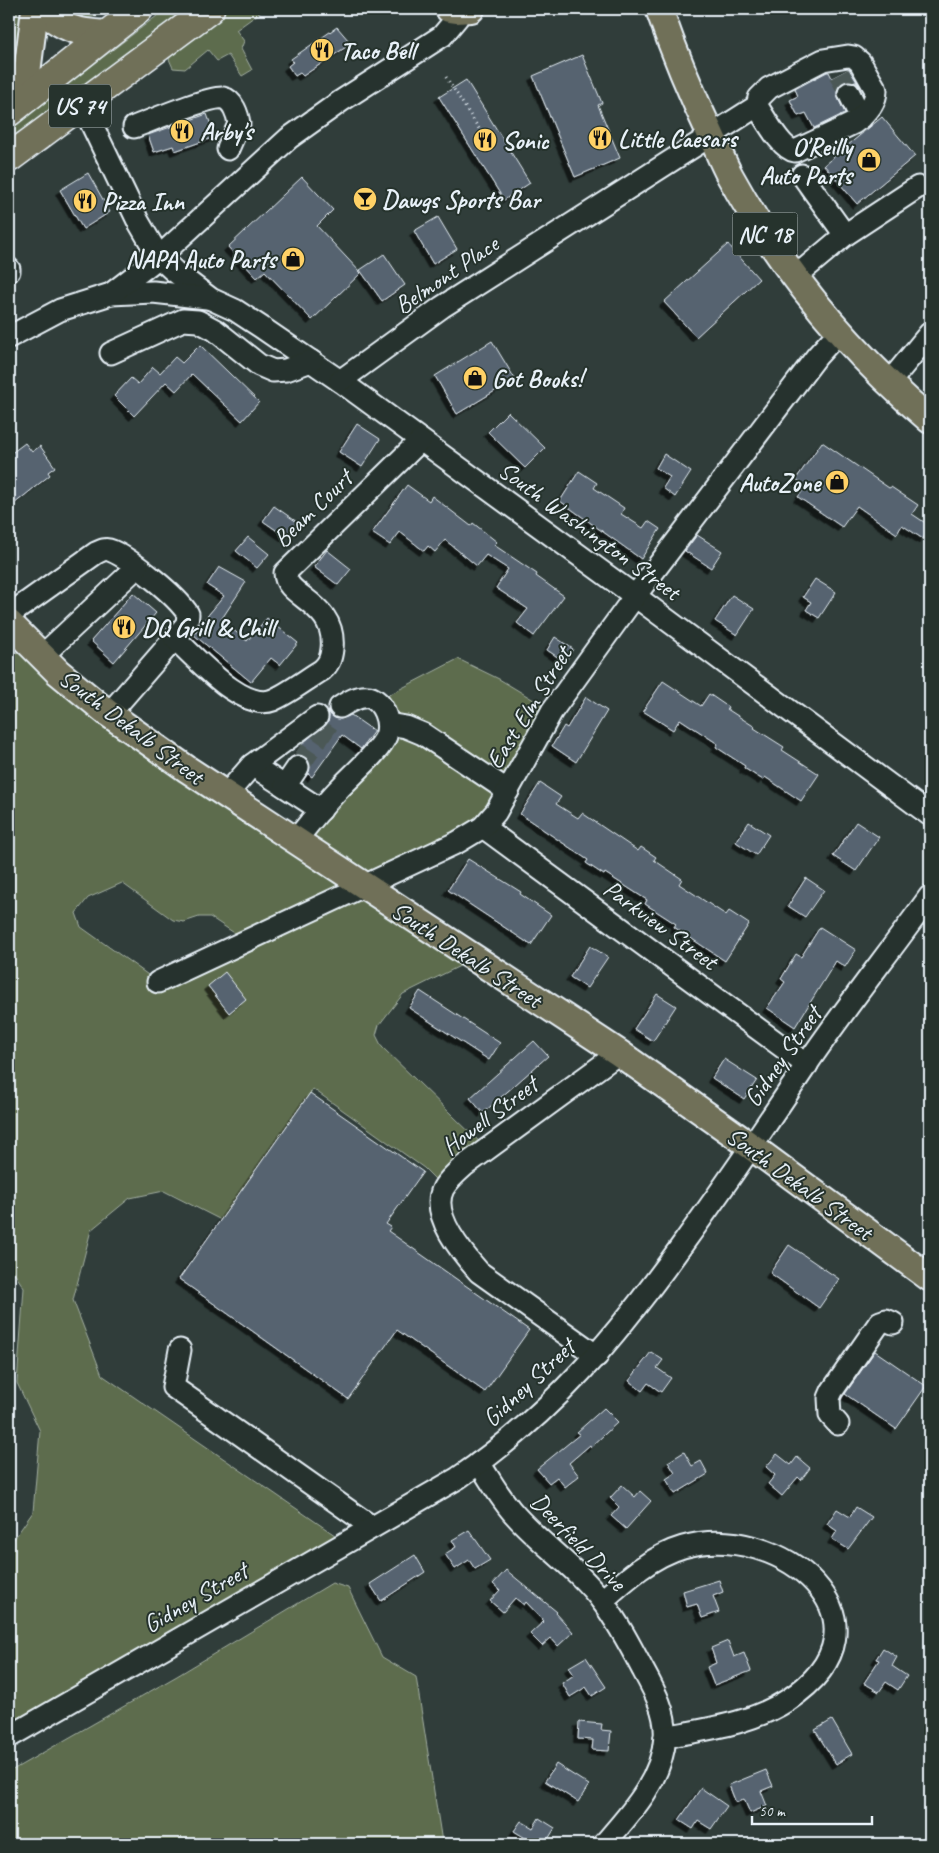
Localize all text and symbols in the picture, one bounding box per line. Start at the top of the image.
place label: Taco Bell [340,35,419,67]
restaurant icon: Taco Bell [309,37,335,63]
road number: US 74 [49,84,111,128]
place label: Arby's [200,116,255,148]
restaurant icon: Arby's [169,118,195,144]
place label: Little Caesars [618,123,739,155]
place label: Sonic [502,125,550,157]
restaurant icon: Little Caesars [587,125,613,151]
restaurant icon: Sonic [472,127,498,153]
place label: O'Reilly Auto Parts [760,131,854,192]
shop icon: O'Reilly Auto Parts [856,147,882,173]
place label: Dawgs Sports Bar [382,184,543,216]
place label: Pizza Inn [102,186,186,218]
bar icon: Dawgs Sports Bar [352,186,378,212]
restaurant icon: Pizza Inn [72,188,98,214]
road number: NC 18 [732,212,798,255]
street label: Belmont Place [388,227,506,321]
place label: NAPA Auto Parts [126,244,278,276]
shop icon: NAPA Auto Parts [280,246,306,272]
place label: Got Books! [492,363,588,395]
shop icon: Got Books! [462,365,488,391]
street label: South Washington Street [492,454,689,609]
street label: Beam Court [266,460,362,554]
place label: AutoZone [739,467,823,499]
shop icon: AutoZone [824,469,850,495]
place label: DQ Grill & Chill [142,612,279,644]
restaurant icon: DQ Grill & Chill [111,614,137,640]
street label: East Elm Street [479,638,581,775]
street label: South Dekalb Street [53,662,212,793]
street label: Parkview Street [597,873,726,979]
street label: South Dekalb Street [385,894,550,1017]
street label: Gidney Street [737,997,831,1113]
street label: Howell Street [435,1067,547,1162]
street label: South Dekalb Street [720,1120,881,1249]
street label: Gidney Street [476,1329,584,1434]
street label: Deerfield Drive [524,1486,634,1599]
street label: Gidney Street [138,1553,257,1641]
scale bar [752,1793,872,1825]
text: 50 m [759,1802,786,1821]

